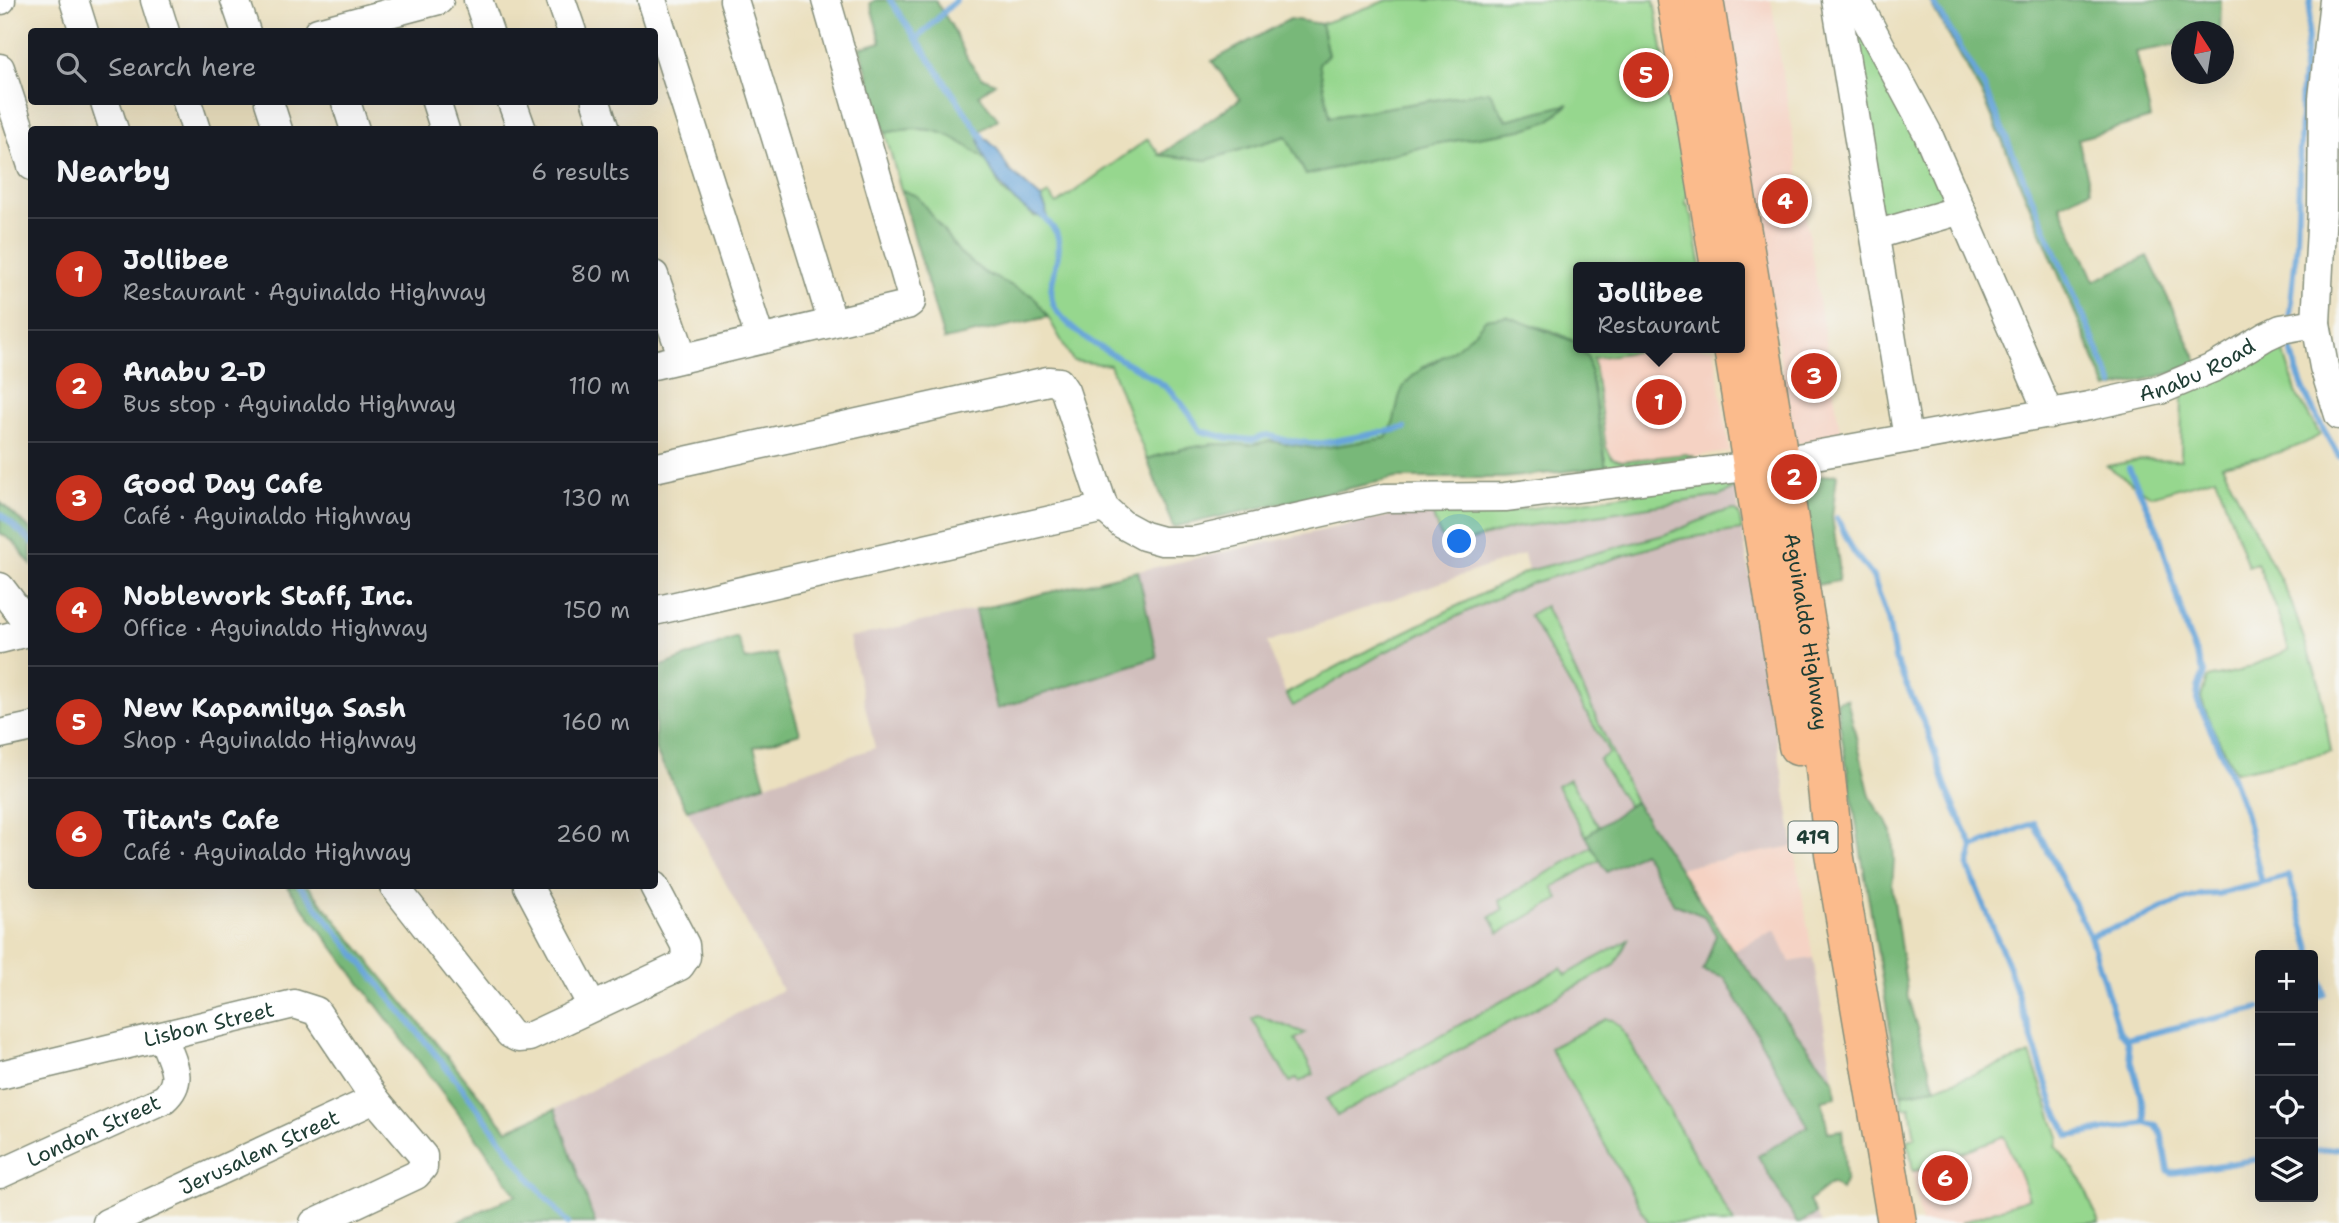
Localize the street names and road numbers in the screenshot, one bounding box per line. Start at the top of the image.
street label: Anabu Road [2136,332,2261,408]
street label: Aguinaldo Highway [1777,531,1835,732]
road number: 419 [1788,822,1838,852]
street label: Lisbon Street [141,995,277,1054]
street label: London Street [22,1088,165,1174]
street label: Jerusalem Street [175,1103,344,1202]

